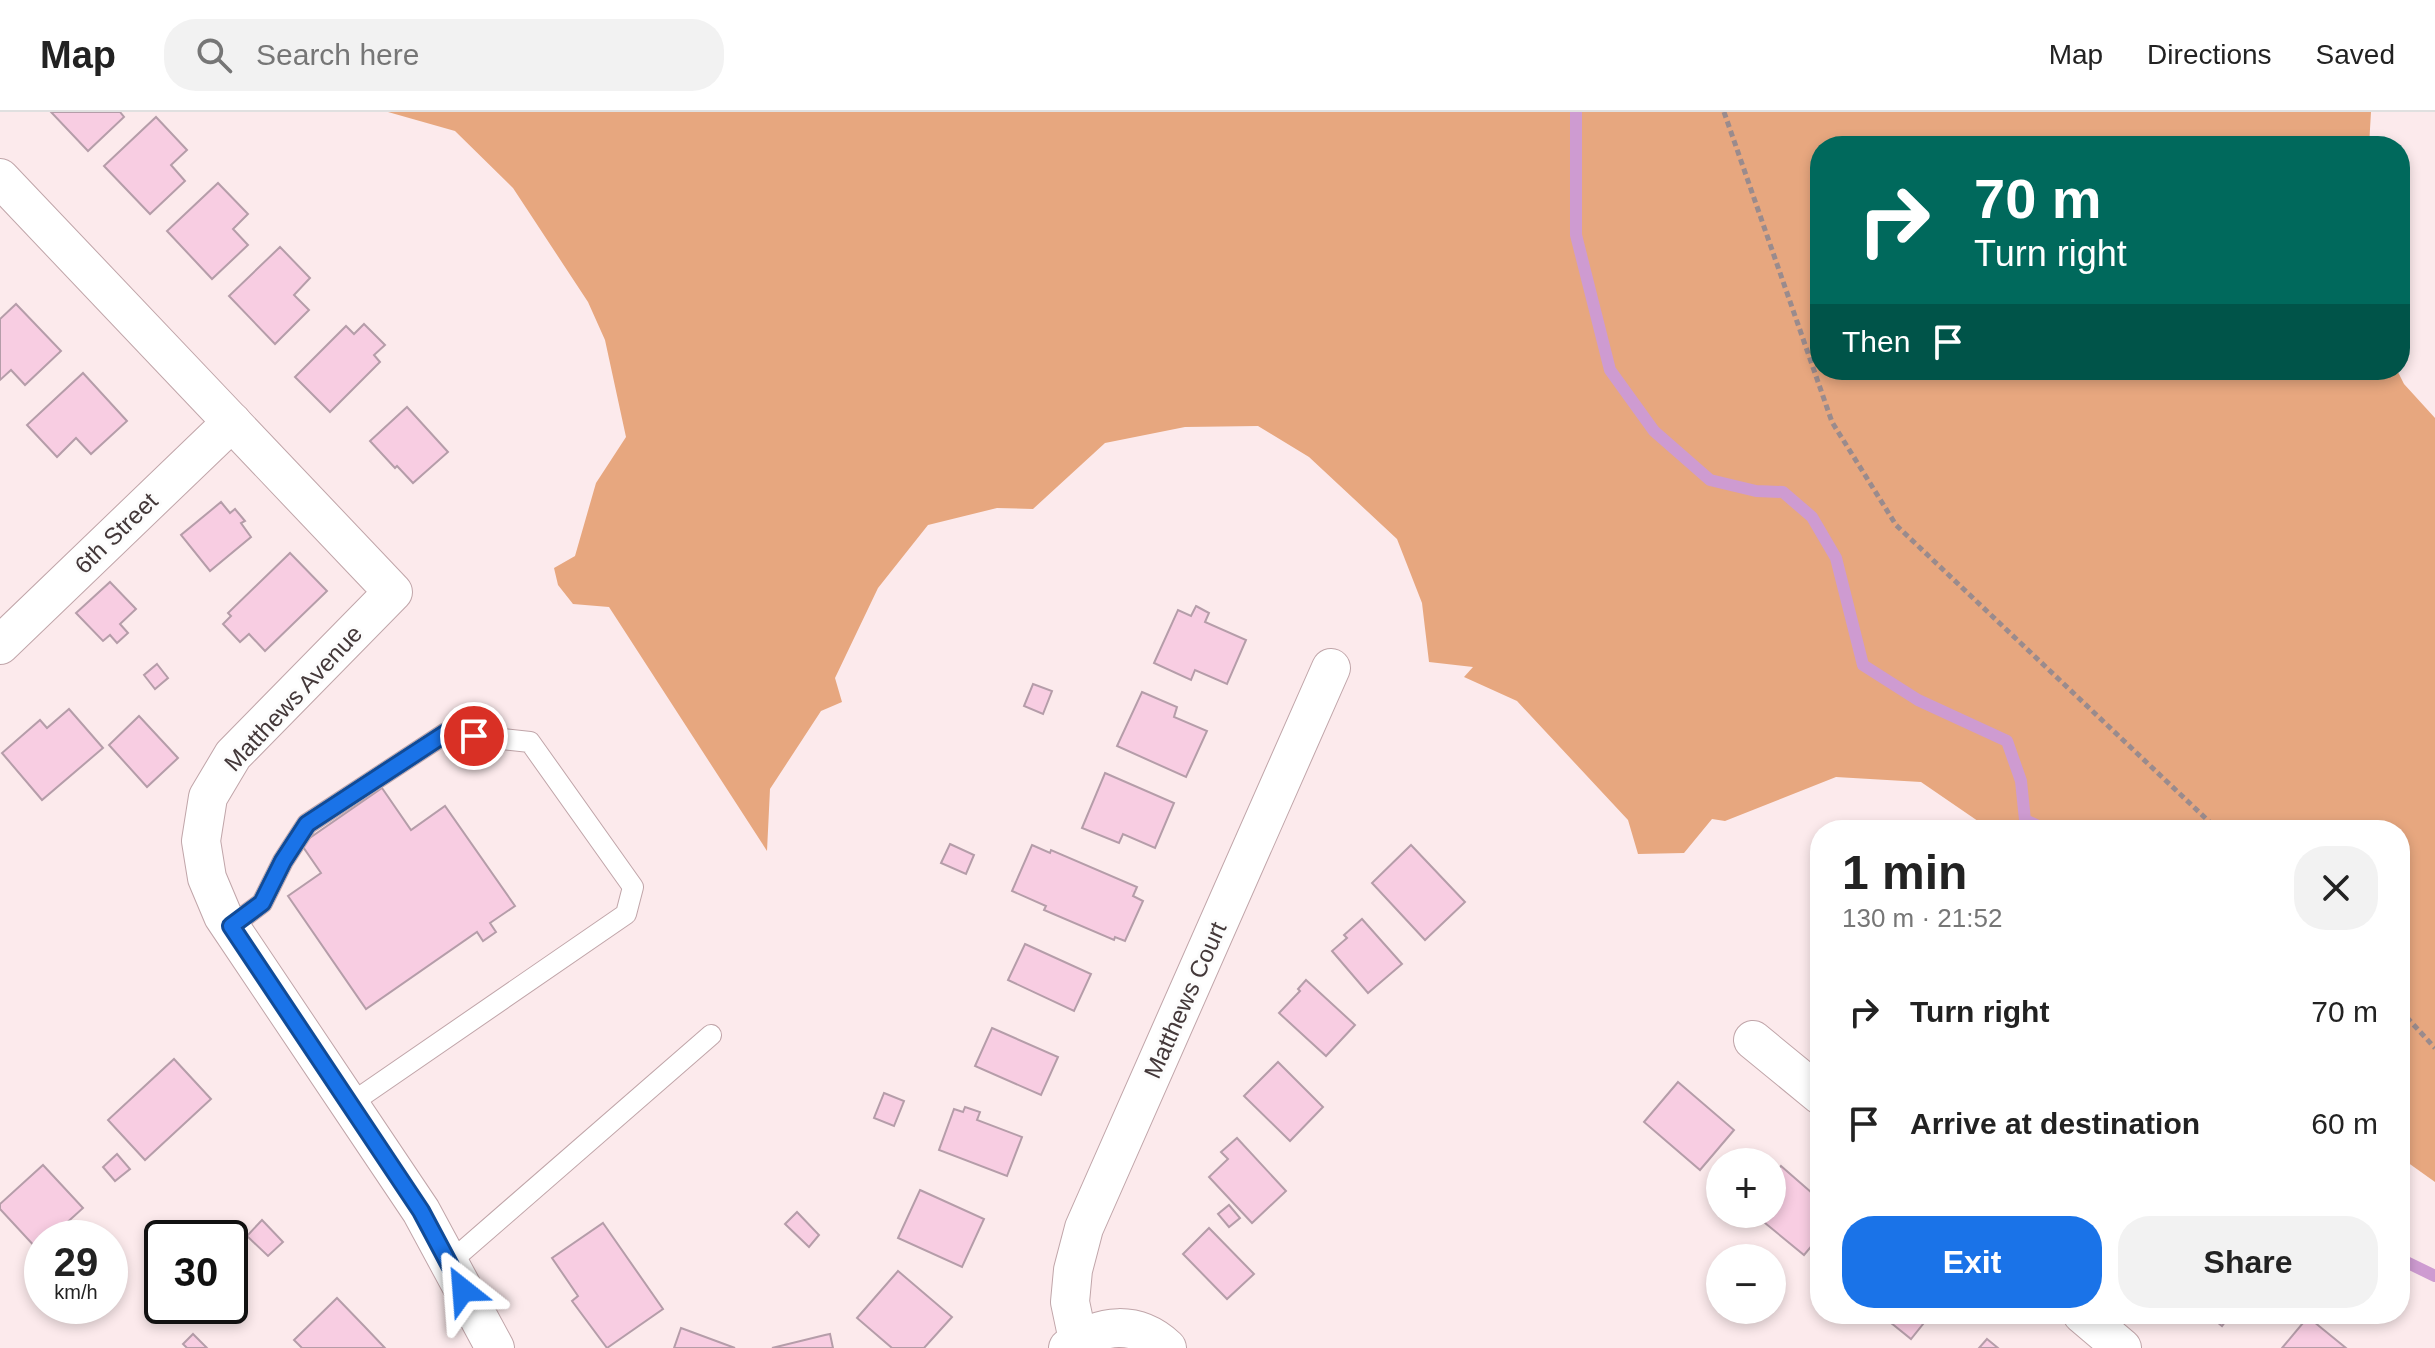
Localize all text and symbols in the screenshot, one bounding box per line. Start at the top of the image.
search box [164,19,724,91]
icon: search [192,33,236,77]
text: Map [40,34,116,76]
text: Search here [256,38,419,71]
text: Map [2049,39,2103,70]
text: Directions [2147,39,2272,70]
text: Saved [2316,39,2395,70]
text: 70 m [1974,167,2102,230]
icon: right [1842,168,1946,272]
text: Turn right [1974,233,2127,274]
icon: arrive [1926,320,1970,364]
text: Then [1842,325,1910,358]
street label: 6th Street [69,487,163,579]
street label: Matthews Avenue [219,620,367,776]
pin [440,702,508,770]
icon: arrive [452,714,496,758]
text: 1 min [1842,846,1967,899]
button: close [2294,846,2378,930]
text: 130 m · 21:52 [1842,903,2002,933]
street label: Matthews Court [1138,917,1232,1082]
icon: right [1842,990,1886,1034]
text: Turn right [1910,995,2049,1028]
text: 70 m [2311,995,2378,1028]
icon: arrive [1842,1102,1886,1146]
text: Arrive at destination [1910,1107,2200,1140]
text: 60 m [2311,1107,2378,1140]
map controls [1706,1148,1786,1324]
button: + [1706,1148,1786,1228]
button: Exit [1842,1216,2102,1308]
button: Share [2118,1216,2378,1308]
speed limit sign: 30 [144,1220,248,1324]
text: 29 [54,1240,98,1284]
button: − [1706,1244,1786,1324]
position arrow [421,1248,505,1332]
text: km/h [54,1281,98,1303]

